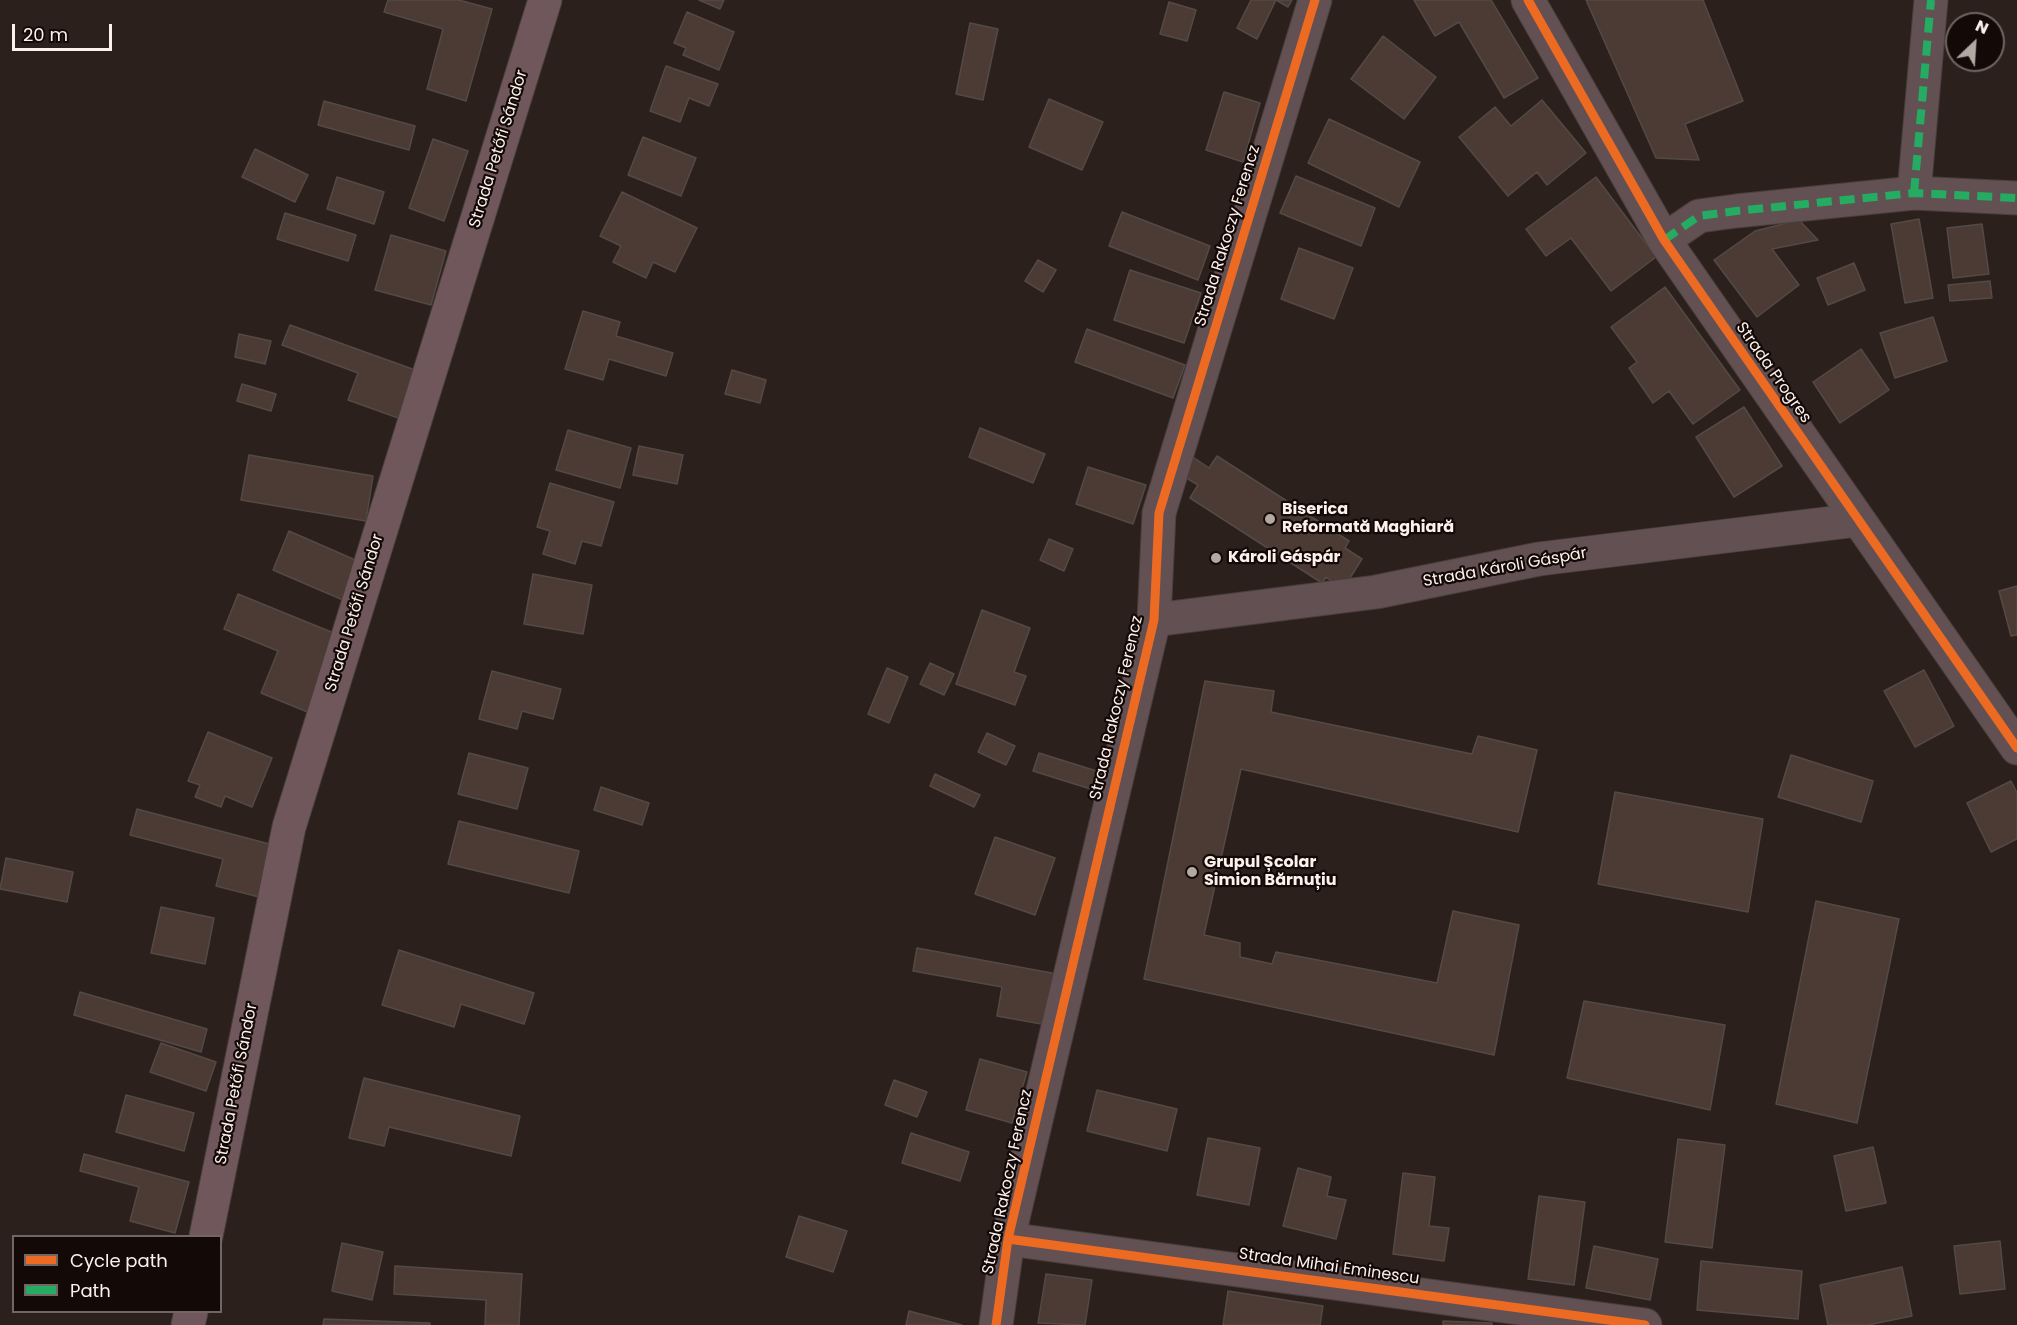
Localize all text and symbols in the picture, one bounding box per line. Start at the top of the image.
scale bar [15,12,116,50]
north arrow [1945,12,2005,72]
text: N [1972,14,1992,40]
text: 20 m [23,22,68,47]
street label: Strada Petőfi Sándor [466,68,532,230]
street label: Strada Rakoczy Ferencz [1191,143,1265,329]
street label: Strada Progres [1731,319,1815,427]
place label: Biserica Reformată Maghiară [1282,500,1454,538]
marker: Biserica Reformată Maghiară [1263,512,1277,526]
street label: Strada Petőfi Sándor [322,532,388,694]
street label: Strada Károli Gáspár [1422,544,1588,592]
place label: Károli Gáspár [1228,548,1340,568]
marker: Károli Gáspár [1209,551,1223,565]
street label: Strada Rakoczy Ferencz [1086,614,1148,802]
place label: Grupul Școlar Simion Bărnuțiu [1204,853,1336,891]
marker: Grupul Școlar Simion Bărnuțiu [1185,865,1199,879]
street label: Strada Petőfi Sándor [212,1002,262,1166]
street label: Strada Rakoczy Ferencz [979,1088,1037,1276]
legend [12,1235,222,1313]
street label: Strada Mihai Eminescu [1238,1245,1420,1289]
text: Cycle path [70,1248,168,1273]
text: Path [70,1278,111,1303]

